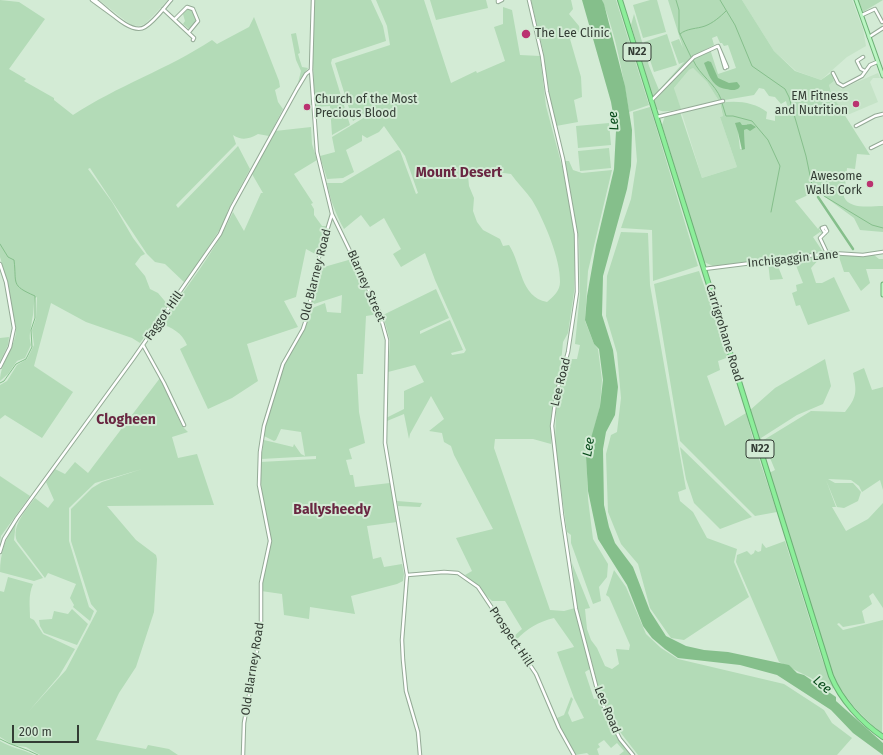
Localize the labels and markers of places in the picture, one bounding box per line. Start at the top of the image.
place label: The Lee Clinic [535,27,610,41]
marker: The Lee Clinic [520,28,532,40]
place label: EM Fitness and Nutrition [775,90,848,118]
place label: Church of the Most Precious Blood [315,93,417,121]
marker: EM Fitness and Nutrition [851,99,861,109]
marker: Church of the Most Precious Blood [302,102,312,112]
place label: Awesome Walls Cork [806,170,862,198]
marker: Awesome Walls Cork [865,179,875,189]

